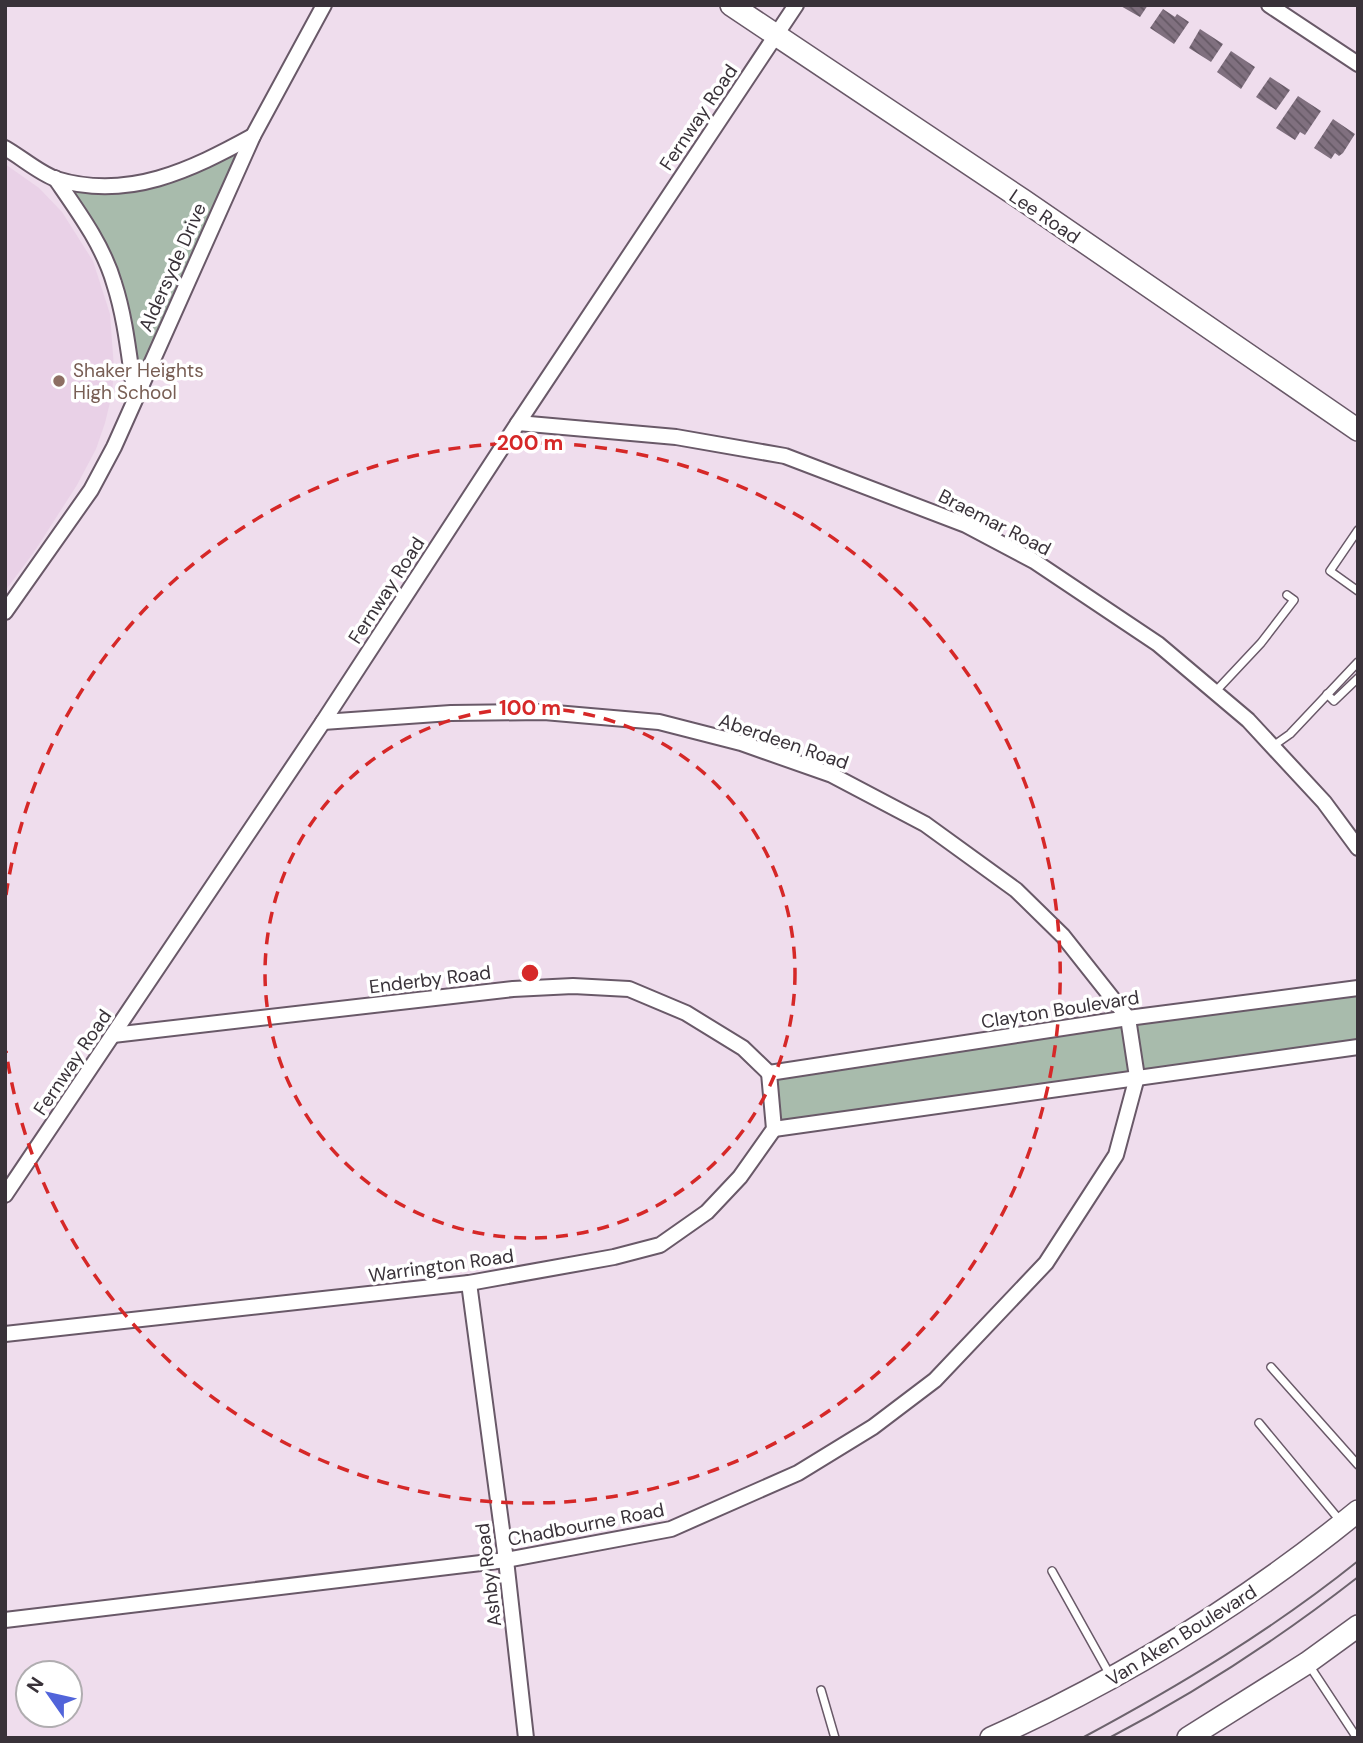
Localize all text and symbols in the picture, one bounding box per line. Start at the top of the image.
street label: Fernway Road [654,59,743,175]
street label: Lee Road [1004,184,1085,249]
street label: Aldersyde Drive [133,199,212,335]
place label: Shaker Heights High School [73,358,204,405]
marker: Shaker Heights High School [51,373,67,389]
text: 200 m [497,429,563,457]
street label: Braemar Road [934,483,1055,562]
street label: Fernway Road [343,532,430,648]
text: 100 m [499,694,561,722]
street label: Aberdeen Road [716,708,852,775]
street label: Enderby Road [368,960,492,999]
centre of rings [518,961,542,985]
street label: Clayton Boulevard [979,985,1141,1034]
street label: Fernway Road [28,1004,117,1120]
street label: Warrington Road [367,1243,515,1288]
street label: Chadbourne Road [506,1497,666,1552]
street label: Ashby Road [470,1522,507,1628]
street label: Van Aken Boulevard [1101,1579,1261,1692]
north arrow [14,1659,84,1729]
text: N [21,1672,50,1698]

